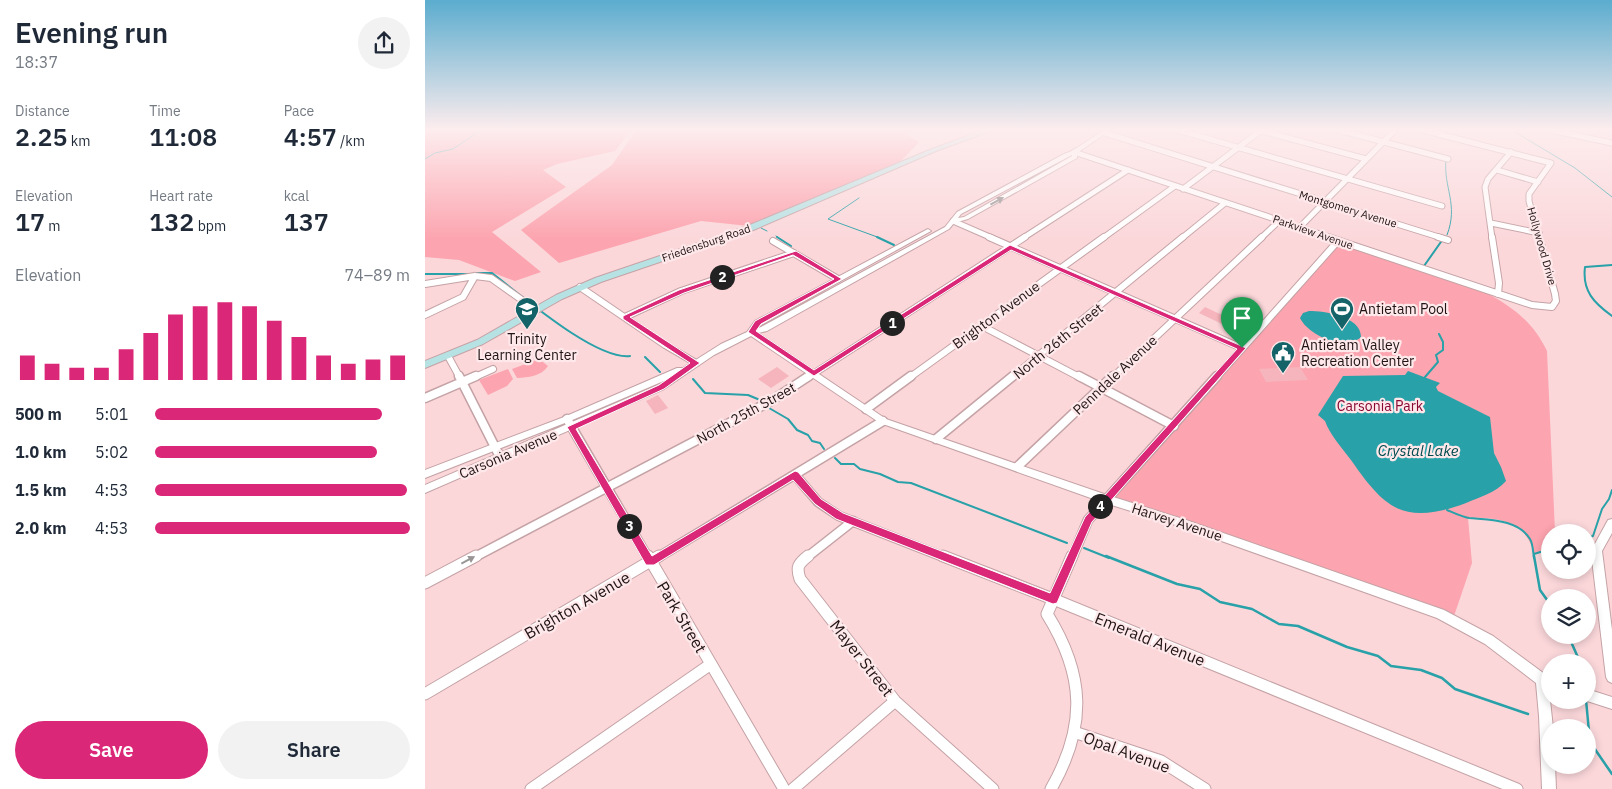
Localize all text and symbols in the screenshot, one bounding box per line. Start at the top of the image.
text: Evening run [15,14,168,51]
button: share [358,17,410,69]
text: 18:37 [15,52,58,72]
text: Distance [15,102,70,120]
text: Time [149,102,181,120]
text: Pace [284,102,314,120]
text: 2.25 [15,120,67,153]
text: 11:08 [149,120,217,153]
text: 4:57 [284,120,337,153]
text: km [67,132,90,150]
text: /km [337,132,365,150]
text: Elevation [15,187,73,205]
text: Heart rate [149,187,213,205]
text: kcal [284,187,309,205]
street label: Montgomery Avenue [1297,187,1399,231]
one-way arrow [990,197,1004,205]
text: 17 [15,205,45,238]
text: 132 [149,205,194,238]
text: 137 [284,205,329,238]
street label: Hollywood Drive [1524,205,1560,287]
street label: Parkview Avenue [1271,212,1355,252]
text: m [45,217,61,235]
text: bpm [194,217,226,235]
street label: Friedensburg Road [660,221,752,265]
pin: 2 [709,264,735,290]
text: Elevation [15,265,81,285]
text: 74–89 m [344,265,410,285]
text: 2 [718,268,727,286]
street label: Brighton Avenue [949,277,1044,353]
school or university icon: Trinity Learning Center [514,296,540,330]
sports icon: Antietam Pool [1329,296,1355,330]
pin [1221,297,1263,348]
street label: North 26th Street [1009,299,1107,383]
place label: Antietam Pool [1359,300,1448,318]
icon: arrive [1228,304,1256,332]
pin: 1 [879,310,905,336]
text: 1 [888,314,897,332]
place label: Trinity Learning Center [477,330,577,364]
street label: Penndale Avenue [1069,331,1161,419]
place label: Antietam Valley Recreation Center [1301,336,1414,370]
public building icon: Antietam Valley Recreation Center [1270,340,1296,374]
street label: North 25th Street [693,378,799,448]
park label: Carsonia Park [1337,397,1424,415]
text: 500 m [15,404,62,424]
text: 5:01 [95,404,128,424]
street label: Carsonia Avenue [456,425,560,483]
water label: Crystal Lake [1378,441,1459,460]
text: 1.0 km [15,442,66,462]
text: 5:02 [95,442,128,462]
text: 1.5 km [15,480,66,500]
text: 4:53 [95,480,128,500]
pin: 4 [1087,494,1113,518]
text: 4 [1096,497,1105,515]
street label: Harvey Avenue [1129,499,1225,545]
pin: 3 [617,514,641,538]
text: 3 [625,517,634,535]
text: 2.0 km [15,518,66,538]
text: 4:53 [95,518,128,538]
map controls [1541,524,1596,774]
button: locate [1541,524,1596,579]
one-way arrow [461,556,475,564]
street label: Brighton Avenue [521,567,634,643]
street label: Park Street [653,578,711,656]
button: layers [1541,589,1596,644]
street label: Emerald Avenue [1092,608,1208,670]
street label: Mayer Street [826,616,898,700]
button: + [1541,654,1596,709]
button: − [1541,719,1596,774]
button: Save [15,721,208,779]
button: Share [218,721,410,779]
street label: Opal Avenue [1081,727,1173,777]

